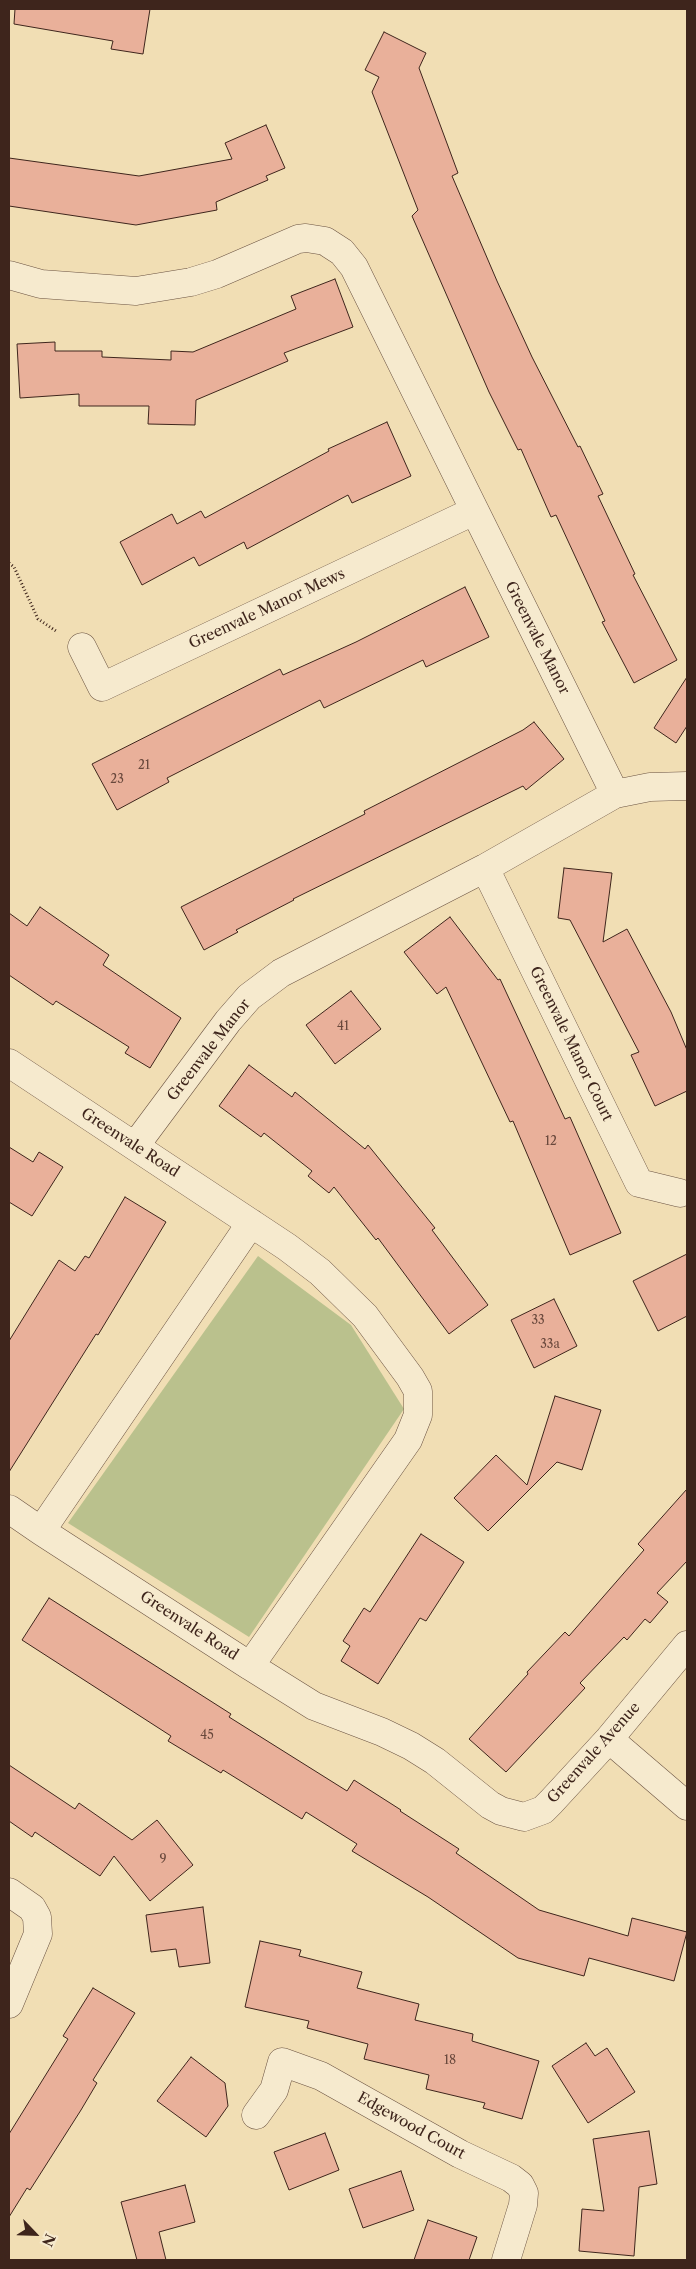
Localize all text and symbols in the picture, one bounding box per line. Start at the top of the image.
street label: Greenvale Manor Mews [186,565,348,653]
street label: Greenvale Manor [501,579,573,697]
house number: 21 [138,759,150,773]
house number: 23 [110,773,124,787]
street label: Greenvale Manor Court [526,964,616,1124]
street label: Greenvale Manor [164,995,254,1105]
house number: 41 [337,1020,349,1034]
street label: Greenvale Road [77,1105,183,1181]
house number: 12 [545,1135,557,1149]
house number: 33 [531,1314,545,1328]
house number: 33a [540,1338,560,1352]
street label: Greenvale Road [136,1588,242,1664]
street label: Greenvale Avenue [544,1699,644,1807]
house number: 45 [200,1729,214,1743]
house number: 9 [159,1853,167,1867]
house number: 18 [444,2054,456,2068]
street label: Edgewood Court [354,2089,468,2163]
north arrow [10,2209,60,2259]
text: N [38,2231,59,2249]

